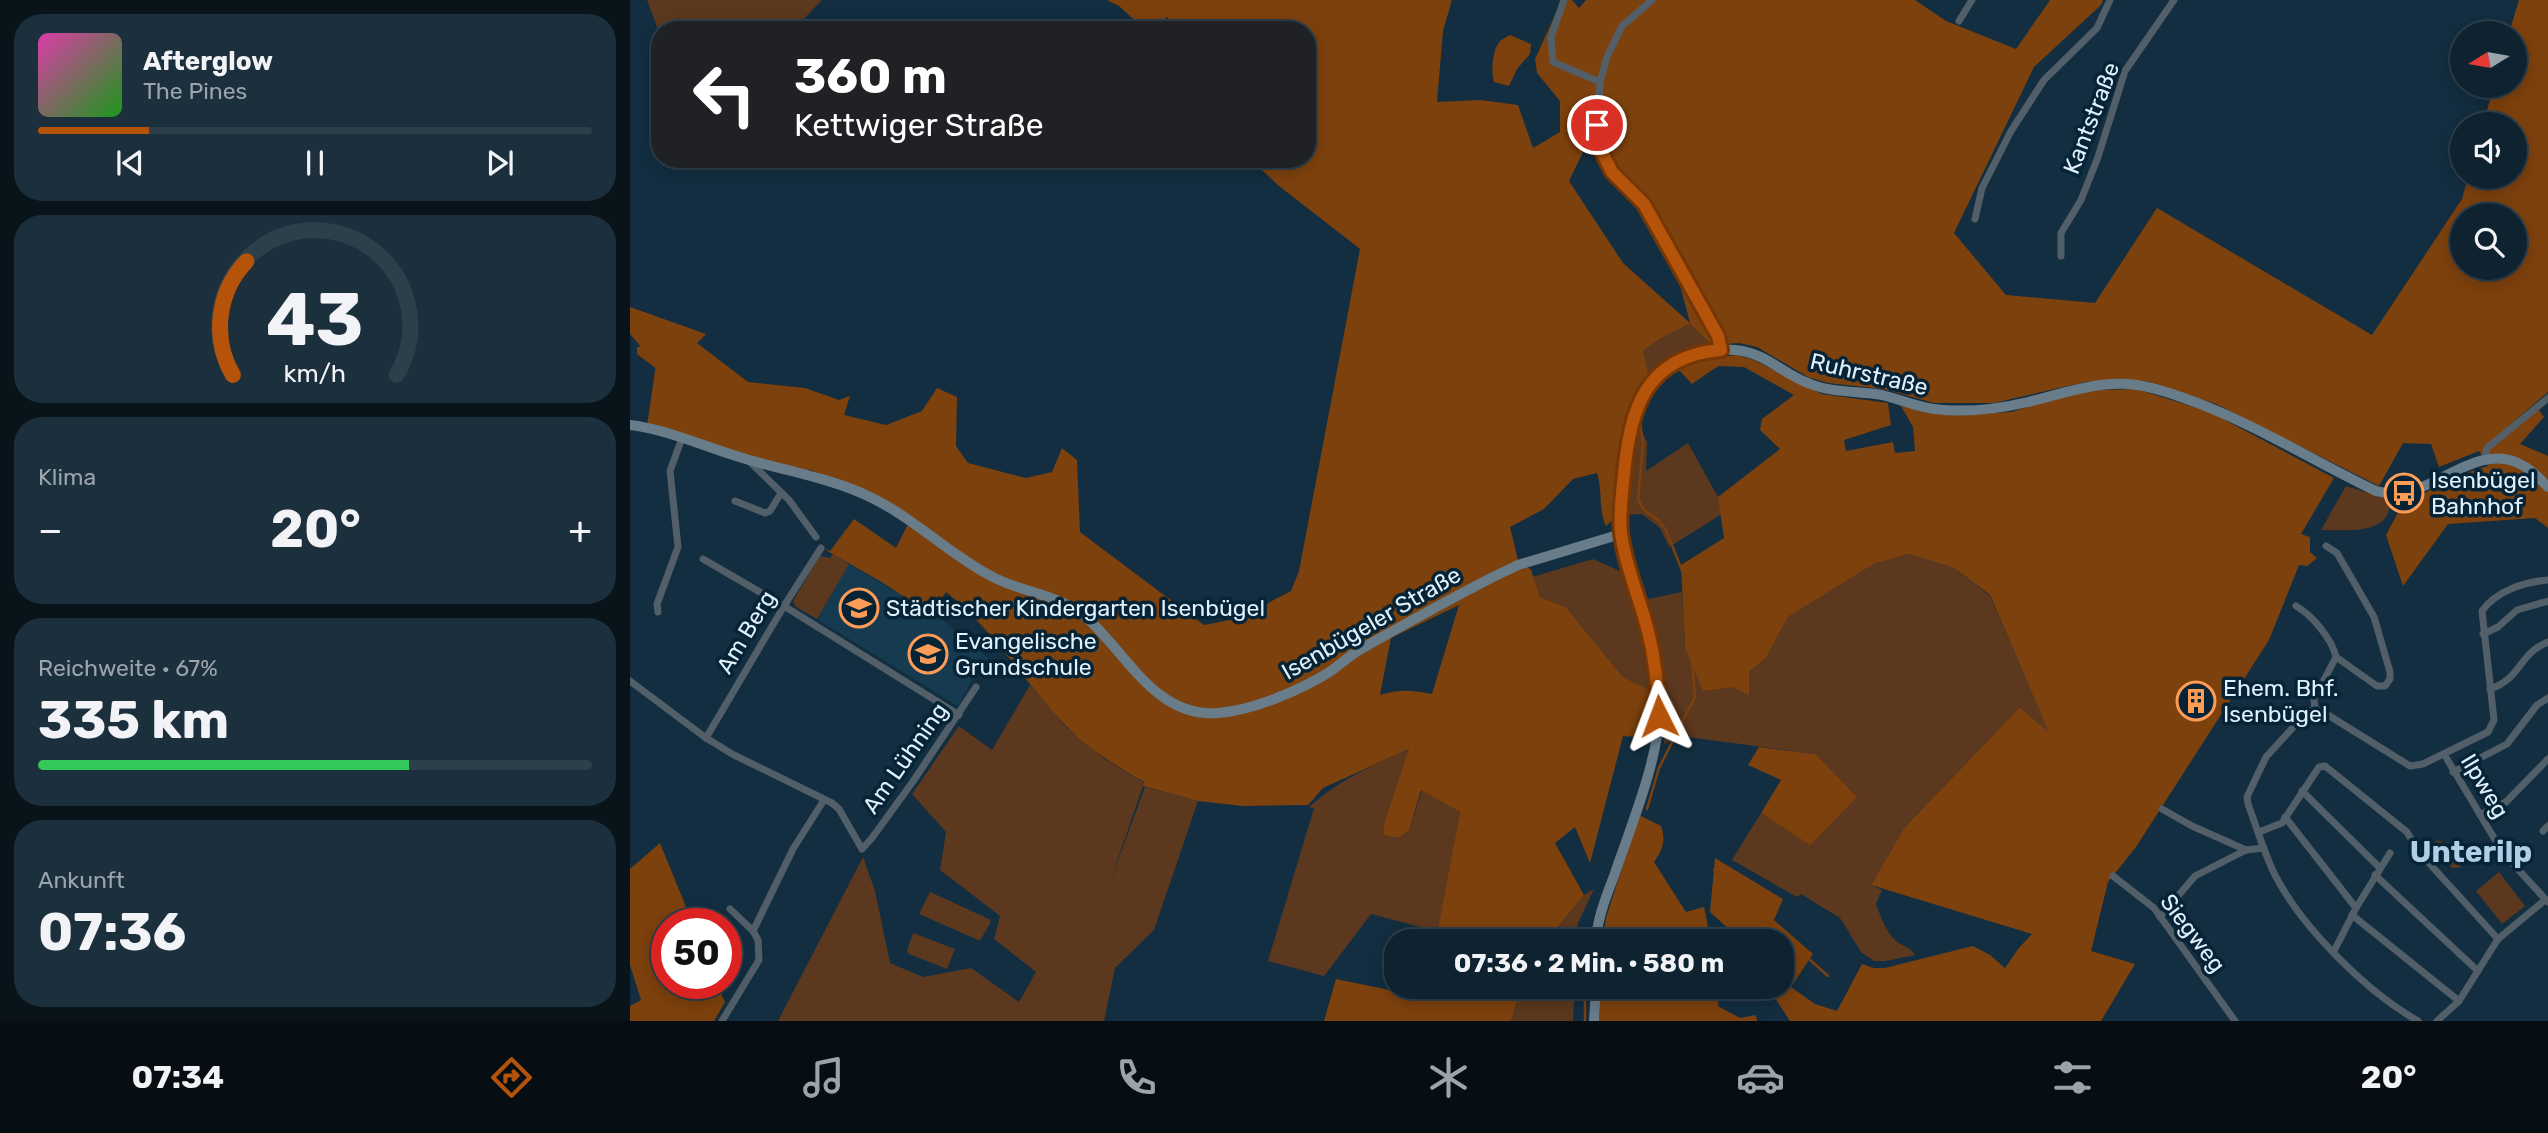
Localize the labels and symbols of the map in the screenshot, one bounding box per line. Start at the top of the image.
north arrow [2450,21,2527,98]
street label: Kantstraße [2057,58,2125,178]
pin [1567,95,1627,155]
street label: Ruhrstraße [1807,347,1931,401]
place label: Isenbügel Bahnhof [2431,466,2536,520]
bus stop icon: Isenbügel Bahnhof [2383,472,2425,514]
street label: Isenbügeler Straße [1276,560,1466,686]
street label: Am Berg [710,585,782,679]
school or university icon: Städtischer Kindergarten Isenbügel [838,587,880,629]
place label: Städtischer Kindergarten Isenbügel [886,594,1265,622]
place label: Evangelische Grundschule [955,627,1097,681]
school or university icon: Evangelische Grundschule [907,633,949,675]
place label: Ehem. Bhf. Isenbügel [2223,674,2339,728]
position arrow [1622,679,1696,753]
building icon: Ehem. Bhf. Isenbügel [2175,680,2217,722]
street label: Am Lühning [857,697,953,819]
street label: Ilpweg [2455,749,2515,823]
district label: Unterilp [2410,834,2532,870]
street label: Siegweg [2154,888,2232,978]
speed limit sign: 50 [651,908,742,999]

